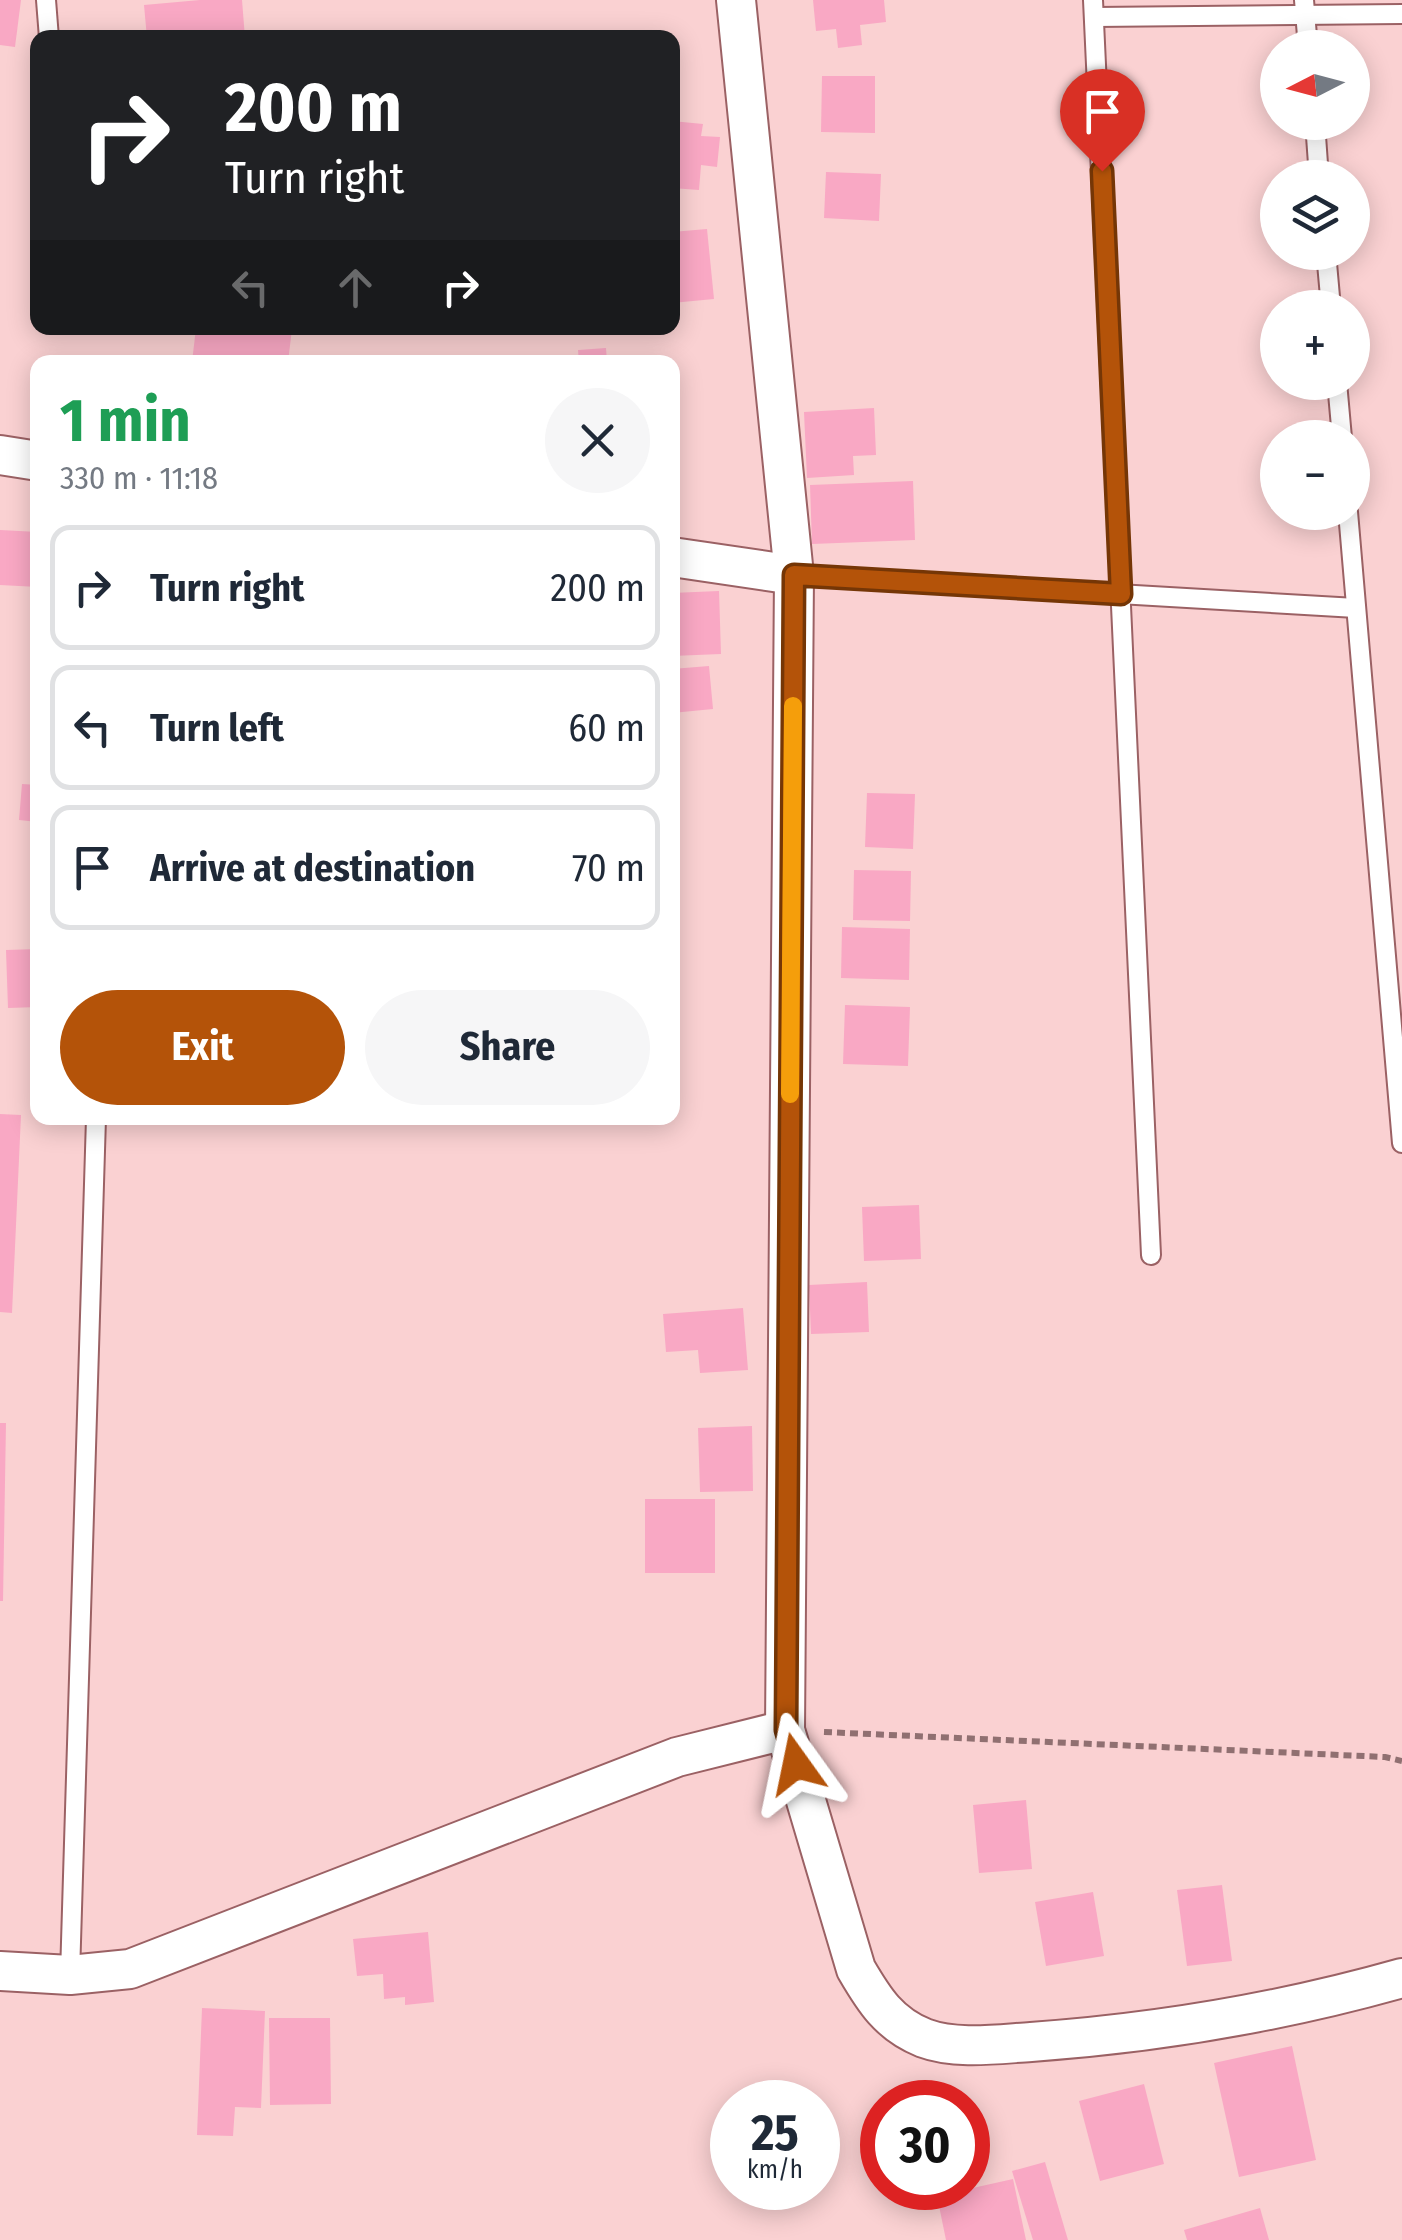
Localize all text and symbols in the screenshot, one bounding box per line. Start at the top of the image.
north arrow [1260,30,1370,140]
map controls [1260,30,1370,530]
text: 200 m [225,66,402,150]
pin [1060,69,1145,172]
icon: right [60,70,190,200]
icon: arrive [1075,84,1130,139]
text: Turn right [225,151,404,205]
button: layers [1260,160,1370,270]
icon: left [223,260,278,315]
icon: ahead [328,260,383,315]
icon: right [433,260,488,315]
button: + [1260,290,1370,400]
text: 1 min [60,385,191,457]
button: close [545,388,650,493]
button: − [1260,420,1370,530]
text: 330 m · 11:18 [60,459,218,497]
icon: right [65,560,120,615]
text: Turn right [150,565,304,611]
text: 200 m [550,565,645,611]
icon: left [65,700,120,755]
text: Turn left [150,705,284,751]
text: 60 m [568,705,645,751]
icon: arrive [65,840,120,895]
text: Arrive at destination [150,845,475,891]
text: 70 m [572,845,645,891]
button: Exit [60,990,345,1105]
button: Share [365,990,650,1105]
position arrow [744,1712,848,1816]
speed limit sign: 30 [860,2080,990,2210]
text: 25 [751,2103,799,2163]
text: km/h [747,2155,803,2185]

